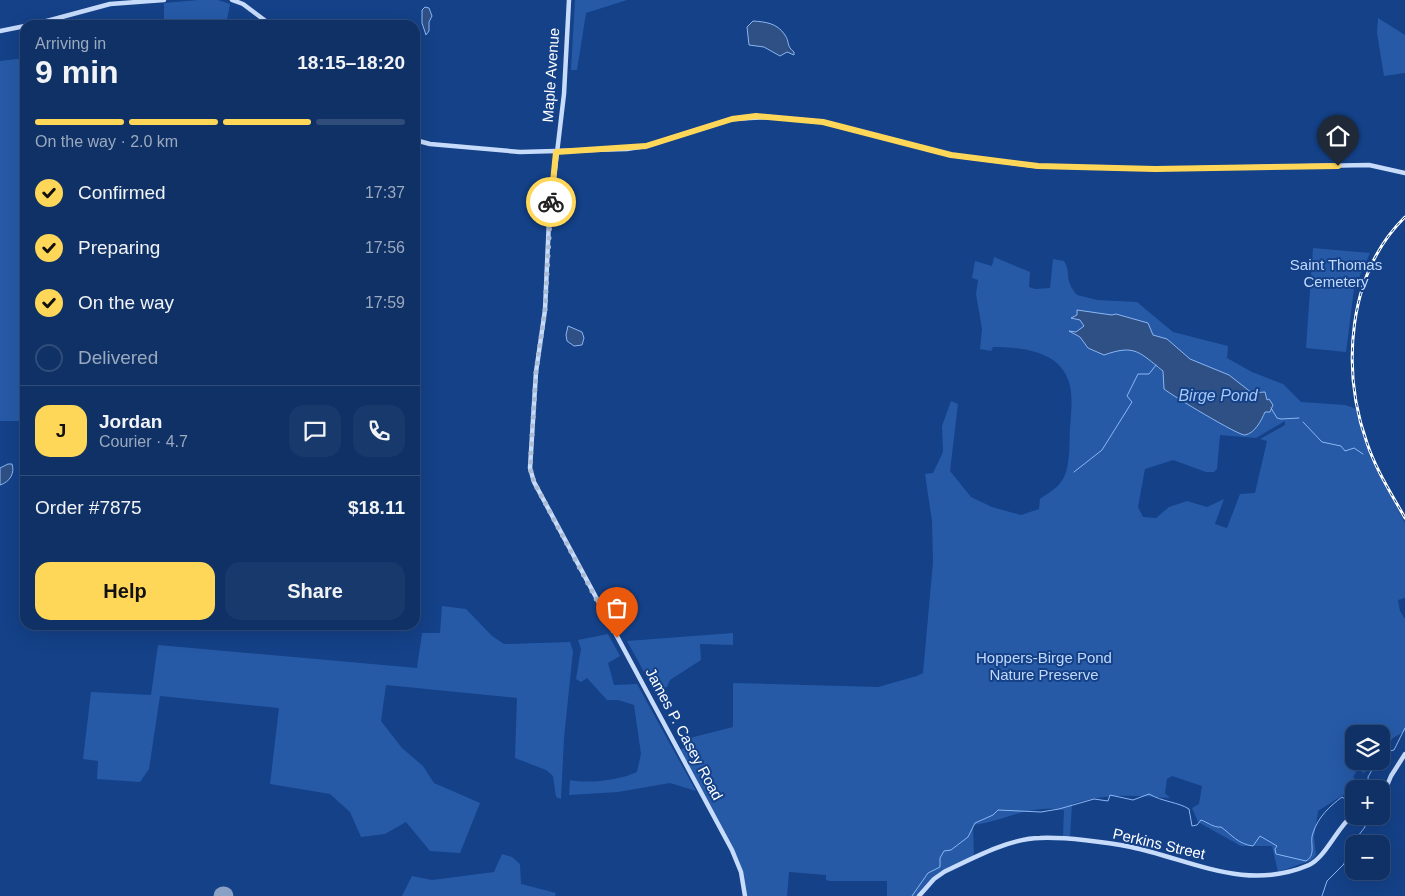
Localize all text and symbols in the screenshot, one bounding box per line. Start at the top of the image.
street label: Maple Avenue [539,27,562,123]
text: Arriving in [35,35,106,52]
text: 18:15–18:20 [297,52,405,73]
text: 9 min [35,54,119,90]
pin [1317,115,1359,166]
icon: home [1324,122,1352,150]
text: On the way · 2.0 km [35,133,178,150]
courier [526,177,576,227]
icon: check [35,179,63,207]
text: Confirmed [78,182,166,203]
text: 17:37 [365,184,405,201]
icon: bike [537,188,565,216]
icon: check [35,234,63,262]
text: Preparing [78,237,160,258]
text: 17:56 [365,239,405,256]
park label: Saint Thomas Cemetery [1290,256,1382,290]
icon: check [35,289,63,317]
text: On the way [78,292,174,313]
text: 17:59 [365,294,405,311]
text: Delivered [78,347,158,368]
water label: Birge Pond [1178,387,1259,404]
button: chat [289,405,341,457]
button: phone [353,405,405,457]
text: Jordan [99,411,162,432]
text: J [56,420,66,441]
text: Courier · 4.7 [99,433,188,450]
text: Order #7875 [35,497,142,518]
text: $18.11 [348,497,405,518]
button: Help [35,562,215,620]
button: Share [225,562,405,620]
pin [596,587,638,638]
icon: bag [603,594,631,622]
park label: Hoppers-Birge Pond Nature Preserve [976,649,1112,683]
street label: James P. Casey Road [642,665,727,803]
map controls [1345,725,1390,880]
button: layers [1345,725,1390,770]
button: + [1345,780,1390,825]
street label: Perkins Street [1111,825,1208,863]
button: − [1345,835,1390,880]

